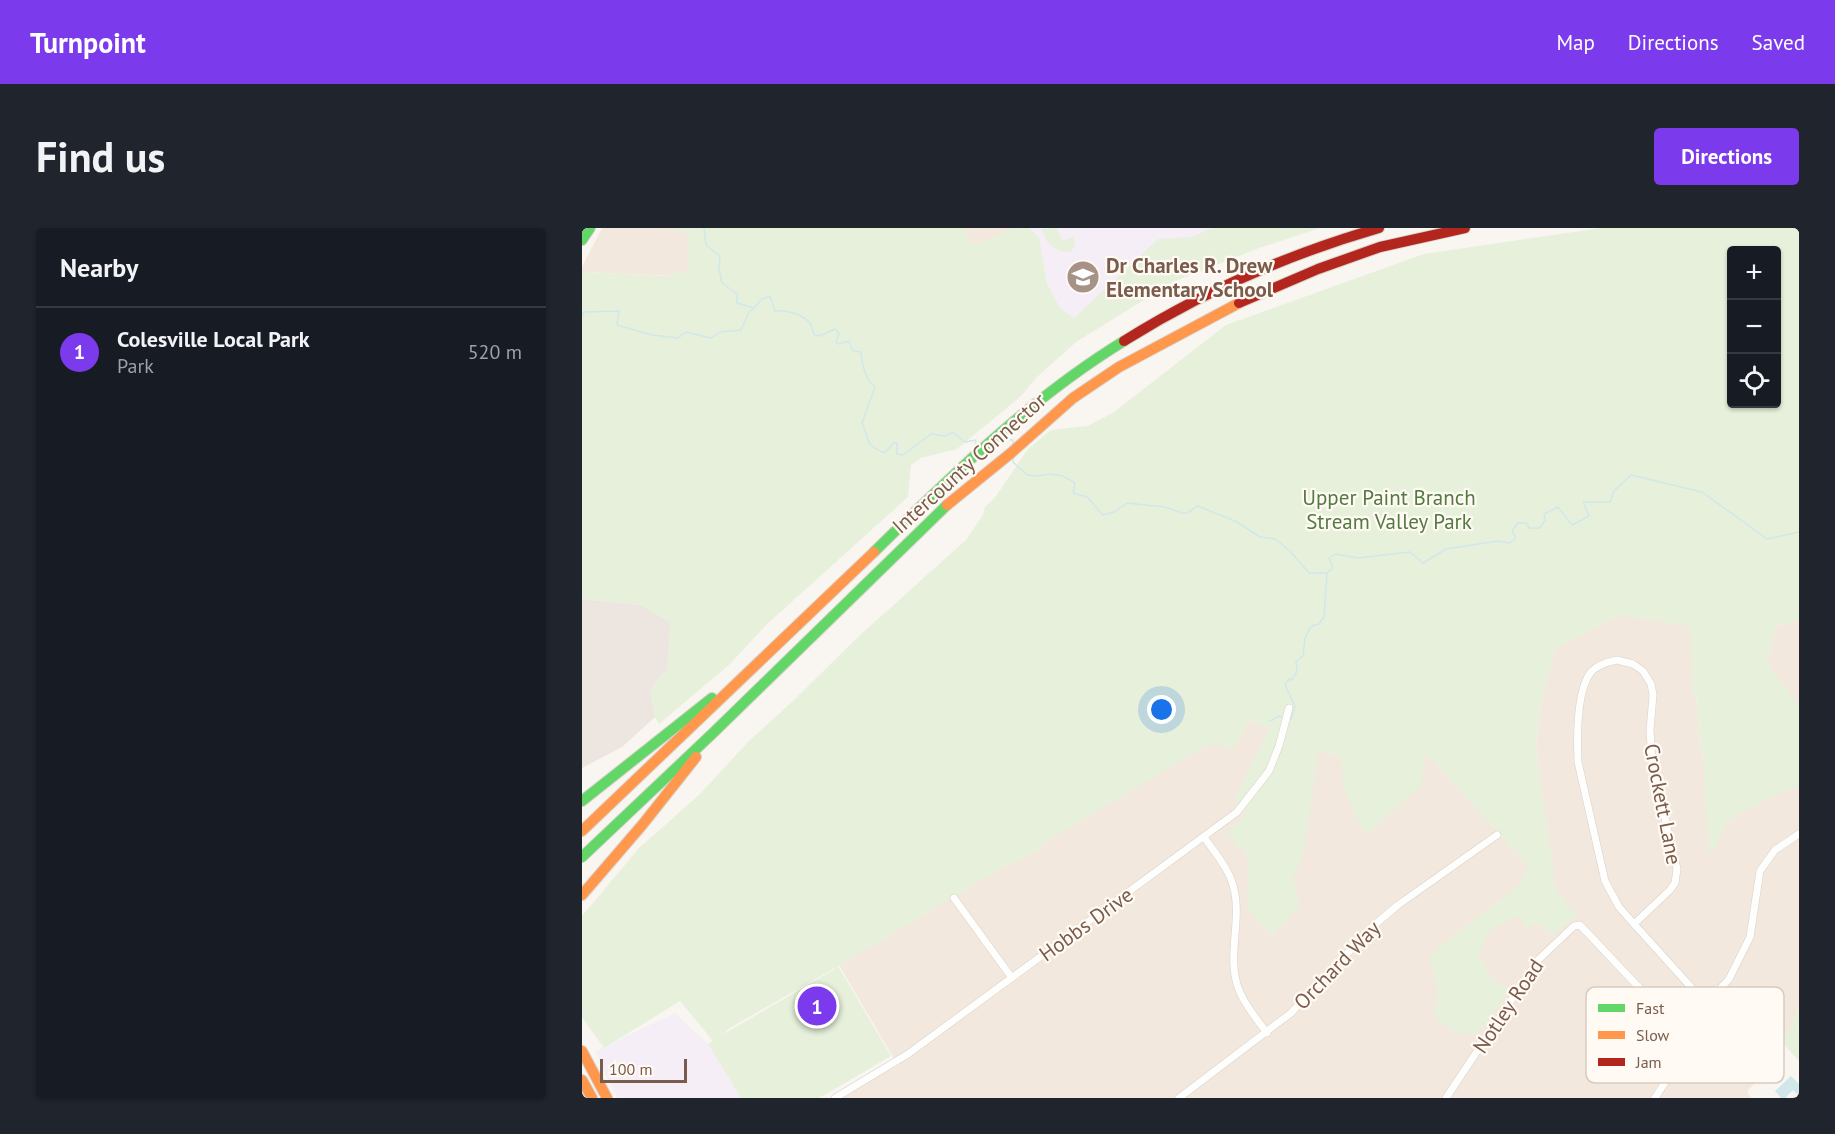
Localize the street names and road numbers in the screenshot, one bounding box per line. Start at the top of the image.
street label: Intercounty Connector [886,387,1052,539]
street label: Crockett Lane [1638,741,1688,867]
street label: Hobbs Drive [1034,881,1138,967]
street label: Orchard Way [1288,915,1386,1015]
street label: Notley Road [1467,954,1549,1058]

